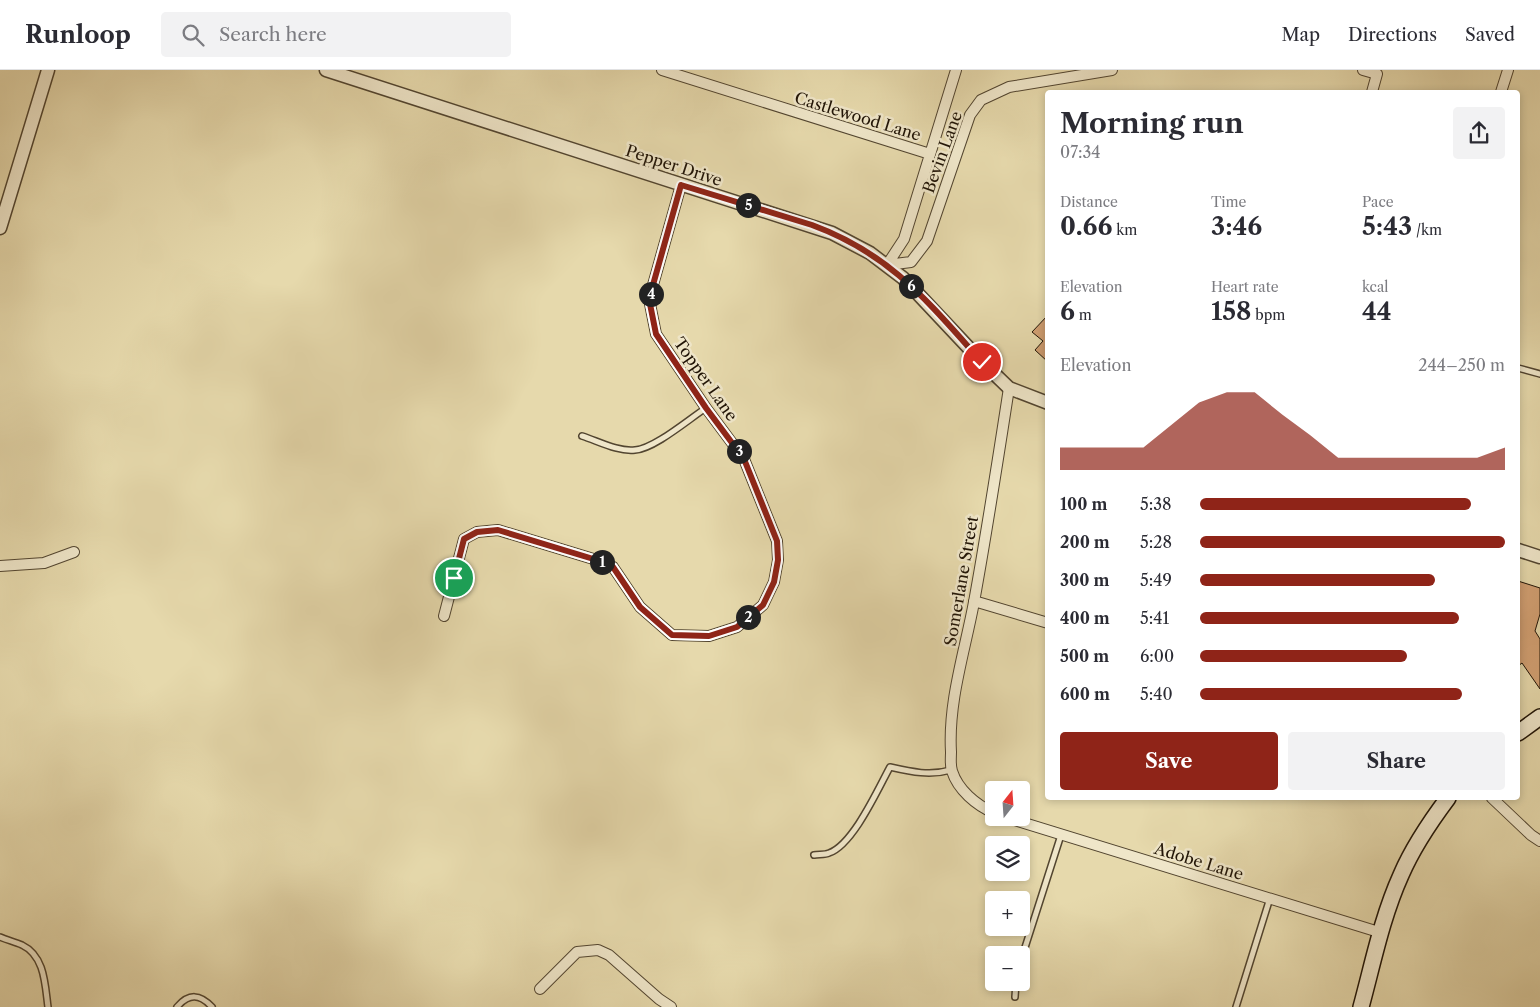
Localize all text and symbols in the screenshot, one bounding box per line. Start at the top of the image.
search box [161,12,511,57]
text: Runloop [25,20,131,49]
icon: search [179,21,207,49]
text: Search here [219,23,327,46]
text: Map [1281,24,1320,46]
text: Directions [1348,24,1437,46]
text: Saved [1465,24,1515,46]
street label: Castlewood Lane [792,87,924,145]
text: Morning run [1060,106,1244,140]
button: share [1453,107,1505,159]
street label: Bevin Lane [918,108,966,196]
street label: Pepper Drive [623,140,725,190]
text: 07:34 [1060,142,1101,162]
pin: 5 [736,192,760,218]
text: Distance [1060,193,1118,211]
text: Time [1211,193,1246,211]
text: Pace [1362,193,1394,211]
text: 5 [745,196,752,214]
text: 0.66 [1060,211,1112,242]
text: 3:46 [1211,211,1262,242]
text: 5:43 [1362,211,1412,242]
text: km [1112,221,1137,239]
text: /km [1412,221,1442,239]
pin: 6 [898,274,924,298]
text: 6 [907,277,916,295]
text: Elevation [1060,278,1123,296]
text: Heart rate [1211,278,1278,296]
text: kcal [1362,278,1388,296]
pin: 4 [638,282,664,306]
text: 4 [647,285,656,303]
text: 6 [1060,296,1075,327]
text: 158 [1211,296,1251,327]
text: 44 [1362,296,1392,327]
text: m [1075,306,1092,324]
text: bpm [1251,306,1285,324]
street label: Topper Lane [670,333,742,425]
pin [961,341,1003,383]
icon: check [968,348,996,376]
text: Elevation [1060,355,1131,375]
text: 244–250 m [1418,355,1505,375]
pin: 3 [726,438,752,464]
text: 3 [736,442,743,460]
text: 100 m [1060,494,1107,514]
text: 5:38 [1140,494,1171,514]
street label: Somerlane Street [940,514,982,648]
text: 200 m [1060,532,1110,552]
text: 5:28 [1140,532,1172,552]
pin: 1 [590,550,614,574]
text: 1 [599,553,606,571]
pin [433,557,475,599]
icon: arrive [440,564,468,592]
text: 300 m [1060,570,1109,590]
text: 5:49 [1140,570,1172,590]
pin: 2 [736,604,760,630]
text: 2 [744,608,753,626]
text: 400 m [1060,608,1110,628]
text: 5:41 [1140,608,1169,628]
text: 500 m [1060,646,1109,666]
text: 6:00 [1140,646,1174,666]
text: 600 m [1060,684,1110,704]
text: 5:40 [1140,684,1173,704]
button: Save [1060,732,1278,790]
button: Share [1288,732,1505,790]
north arrow [985,781,1030,826]
map controls [985,781,1030,991]
button: layers [985,836,1030,881]
street label: Adobe Lane [1151,838,1246,884]
button: + [985,891,1030,936]
button: − [985,946,1030,991]

